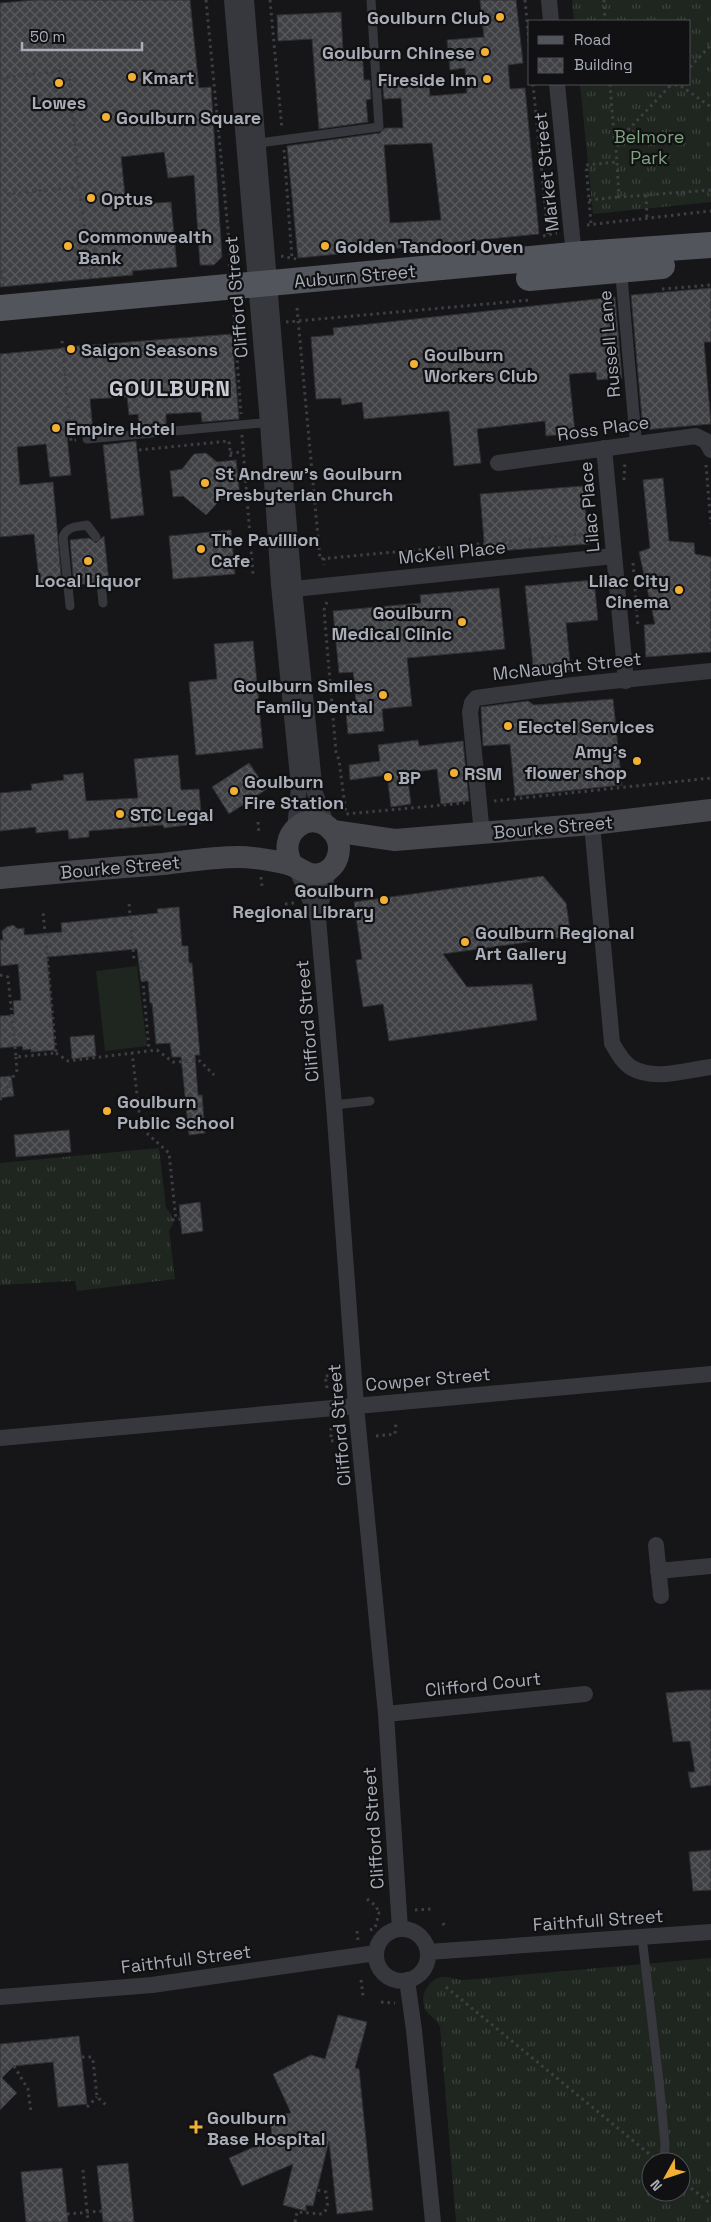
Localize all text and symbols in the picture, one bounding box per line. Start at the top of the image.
place label: Goulburn Club [367,6,490,29]
marker: Goulburn Club [494,11,506,23]
scale bar [22,20,142,52]
legend [528,20,691,85]
text: 50 m [30,27,65,46]
text: Road [574,30,611,49]
place label: Goulburn Chinese [322,41,475,64]
marker: Goulburn Chinese [479,46,491,58]
text: Building [574,55,633,74]
place label: Kmart [142,66,194,89]
place label: Fireside Inn [378,68,477,91]
marker: Kmart [126,71,138,83]
marker: Fireside Inn [481,73,493,85]
marker: Lowes [53,77,65,89]
place label: Lowes [32,91,86,114]
place label: Goulburn Square [116,106,261,129]
marker: Goulburn Square [100,111,112,123]
street label: Market Street [528,111,564,233]
park label: Belmore Park [614,125,684,169]
place label: Optus [101,187,153,210]
marker: Optus [85,192,97,204]
place label: Commonwealth Bank [78,225,212,269]
street label: Clifford Street [219,235,253,359]
place label: Golden Tandoori Oven [335,235,524,258]
marker: Commonwealth Bank [62,240,74,252]
marker: Golden Tandoori Oven [319,240,331,252]
street label: Auburn Street [293,259,417,293]
street label: Russell Lane [593,290,625,398]
place label: Saigon Seasons [81,338,218,361]
marker: Saigon Seasons [65,343,77,355]
place label: Goulburn Workers Club [424,343,538,387]
marker: Goulburn Workers Club [408,358,420,370]
district label: GOULBURN [109,374,231,402]
street label: Ross Place [555,410,651,446]
place label: Empire Hotel [66,417,175,440]
marker: Empire Hotel [50,422,62,434]
street label: Lilac Place [574,461,604,553]
place label: St Andrew's Goulburn Presbyterian Church [215,462,402,506]
marker: St Andrew's Goulburn Presbyterian Church [199,477,211,489]
place label: The Pavillion Cafe [211,528,319,572]
street label: McKell Place [397,535,507,569]
marker: The Pavillion Cafe [195,543,207,555]
marker: Local Liquor [82,555,94,567]
place label: Local Liquor [35,569,141,592]
place label: Lilac City Cinema [589,569,670,613]
marker: Lilac City Cinema [673,584,685,596]
place label: Goulburn Medical Clinic [332,601,452,645]
marker: Goulburn Medical Clinic [456,616,468,628]
street label: McNaught Street [491,647,643,685]
place label: Goulburn Smiles Family Dental [233,674,373,718]
marker: Goulburn Smiles Family Dental [377,689,389,701]
place label: Electel Services [518,715,654,738]
marker: Electel Services [502,720,514,732]
place label: Amy's flower shop [525,740,627,784]
marker: Amy's flower shop [631,755,643,767]
place label: RSM [464,762,502,785]
place label: BP [398,766,421,789]
marker: RSM [448,767,460,779]
place label: Goulburn Fire Station [244,770,344,814]
marker: BP [382,771,394,783]
marker: Goulburn Fire Station [228,785,240,797]
place label: STC Legal [130,803,214,826]
marker: STC Legal [114,808,126,820]
street label: Bourke Street [492,810,614,844]
street label: Bourke Street [59,850,181,884]
place label: Goulburn Regional Library [233,879,374,923]
marker: Goulburn Regional Library [378,894,390,906]
place label: Goulburn Regional Art Gallery [475,921,635,965]
marker: Goulburn Regional Art Gallery [459,936,471,948]
street label: Clifford Street [290,959,324,1083]
place label: Goulburn Public School [117,1090,235,1134]
marker: Goulburn Public School [101,1105,113,1117]
street label: Cowper Street [364,1362,492,1396]
street label: Clifford Street [322,1363,356,1487]
street label: Clifford Court [424,1666,542,1702]
street label: Clifford Street [357,1766,389,1890]
street label: Faithfull Street [532,1904,664,1936]
street label: Faithfull Street [120,1940,252,1978]
place label: Goulburn Base Hospital [207,2106,326,2150]
marker: Goulburn Base Hospital [189,2120,203,2134]
north arrow [641,2152,691,2202]
text: N [646,2176,666,2195]

